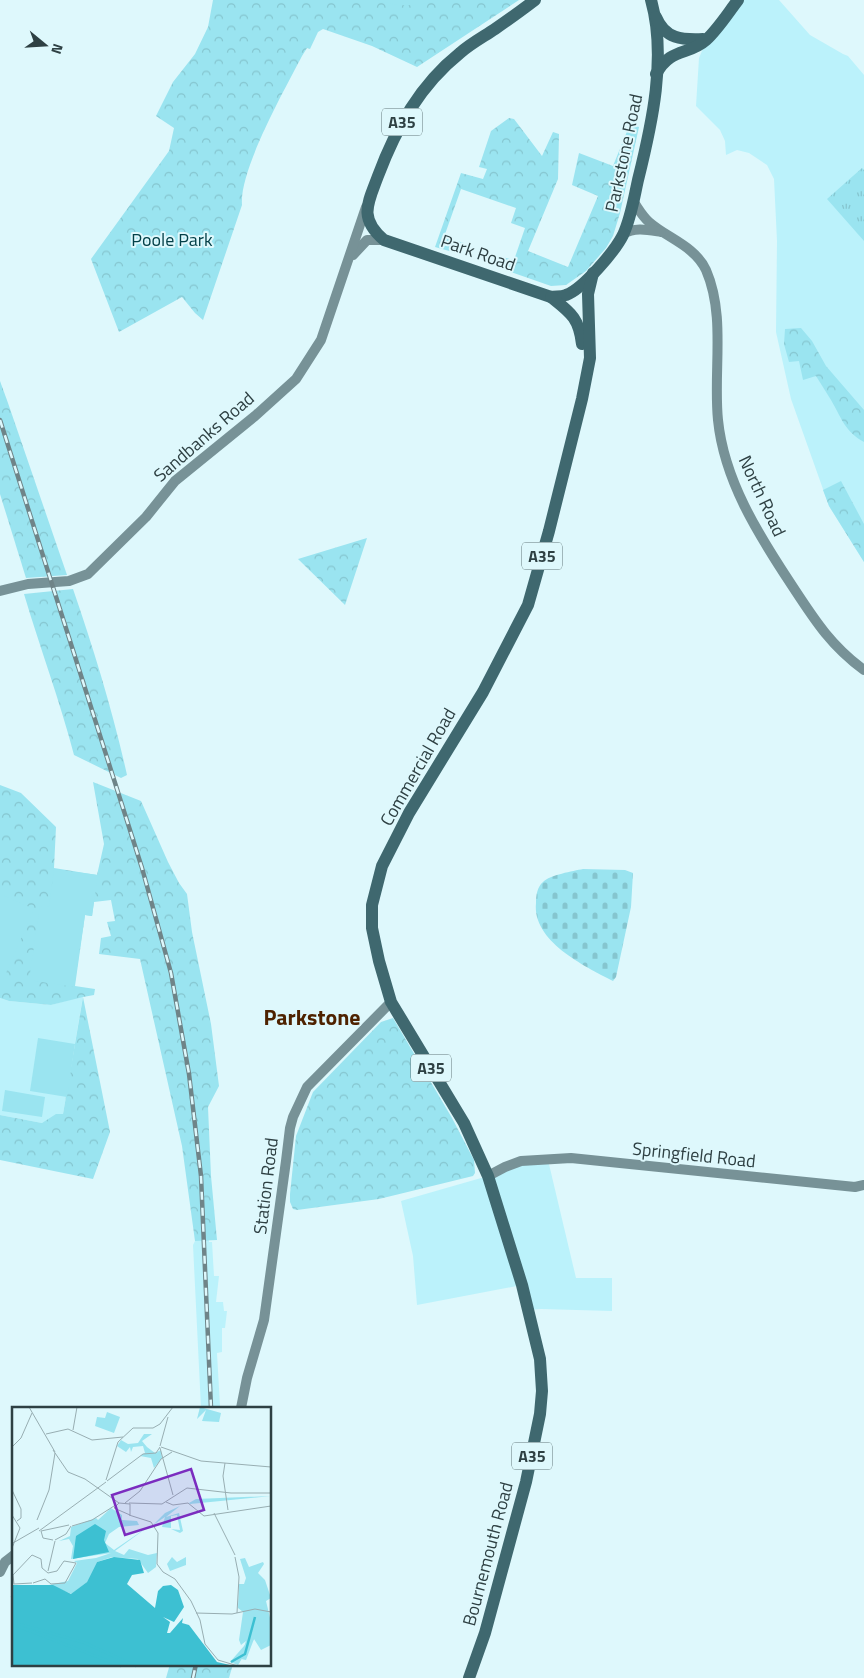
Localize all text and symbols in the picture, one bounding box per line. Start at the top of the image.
north arrow [20,20,70,70]
text: N [46,41,69,57]
street label: Parkstone Road [598,91,649,215]
road number: A35 [382,108,422,136]
park label: Poole Park [131,226,213,253]
street label: Park Road [437,227,519,278]
street label: Sandbanks Road [147,385,260,488]
street label: North Road [732,451,793,541]
road number: A35 [522,542,562,570]
street label: Commercial Road [373,703,462,831]
district label: Parkstone [263,1000,361,1034]
road number: A35 [411,1054,451,1082]
street label: Springfield Road [631,1135,757,1174]
street label: Station Road [246,1136,285,1236]
inset map [12,1407,271,1666]
road number: A35 [512,1442,552,1470]
street label: Bournemouth Road [455,1479,520,1629]

